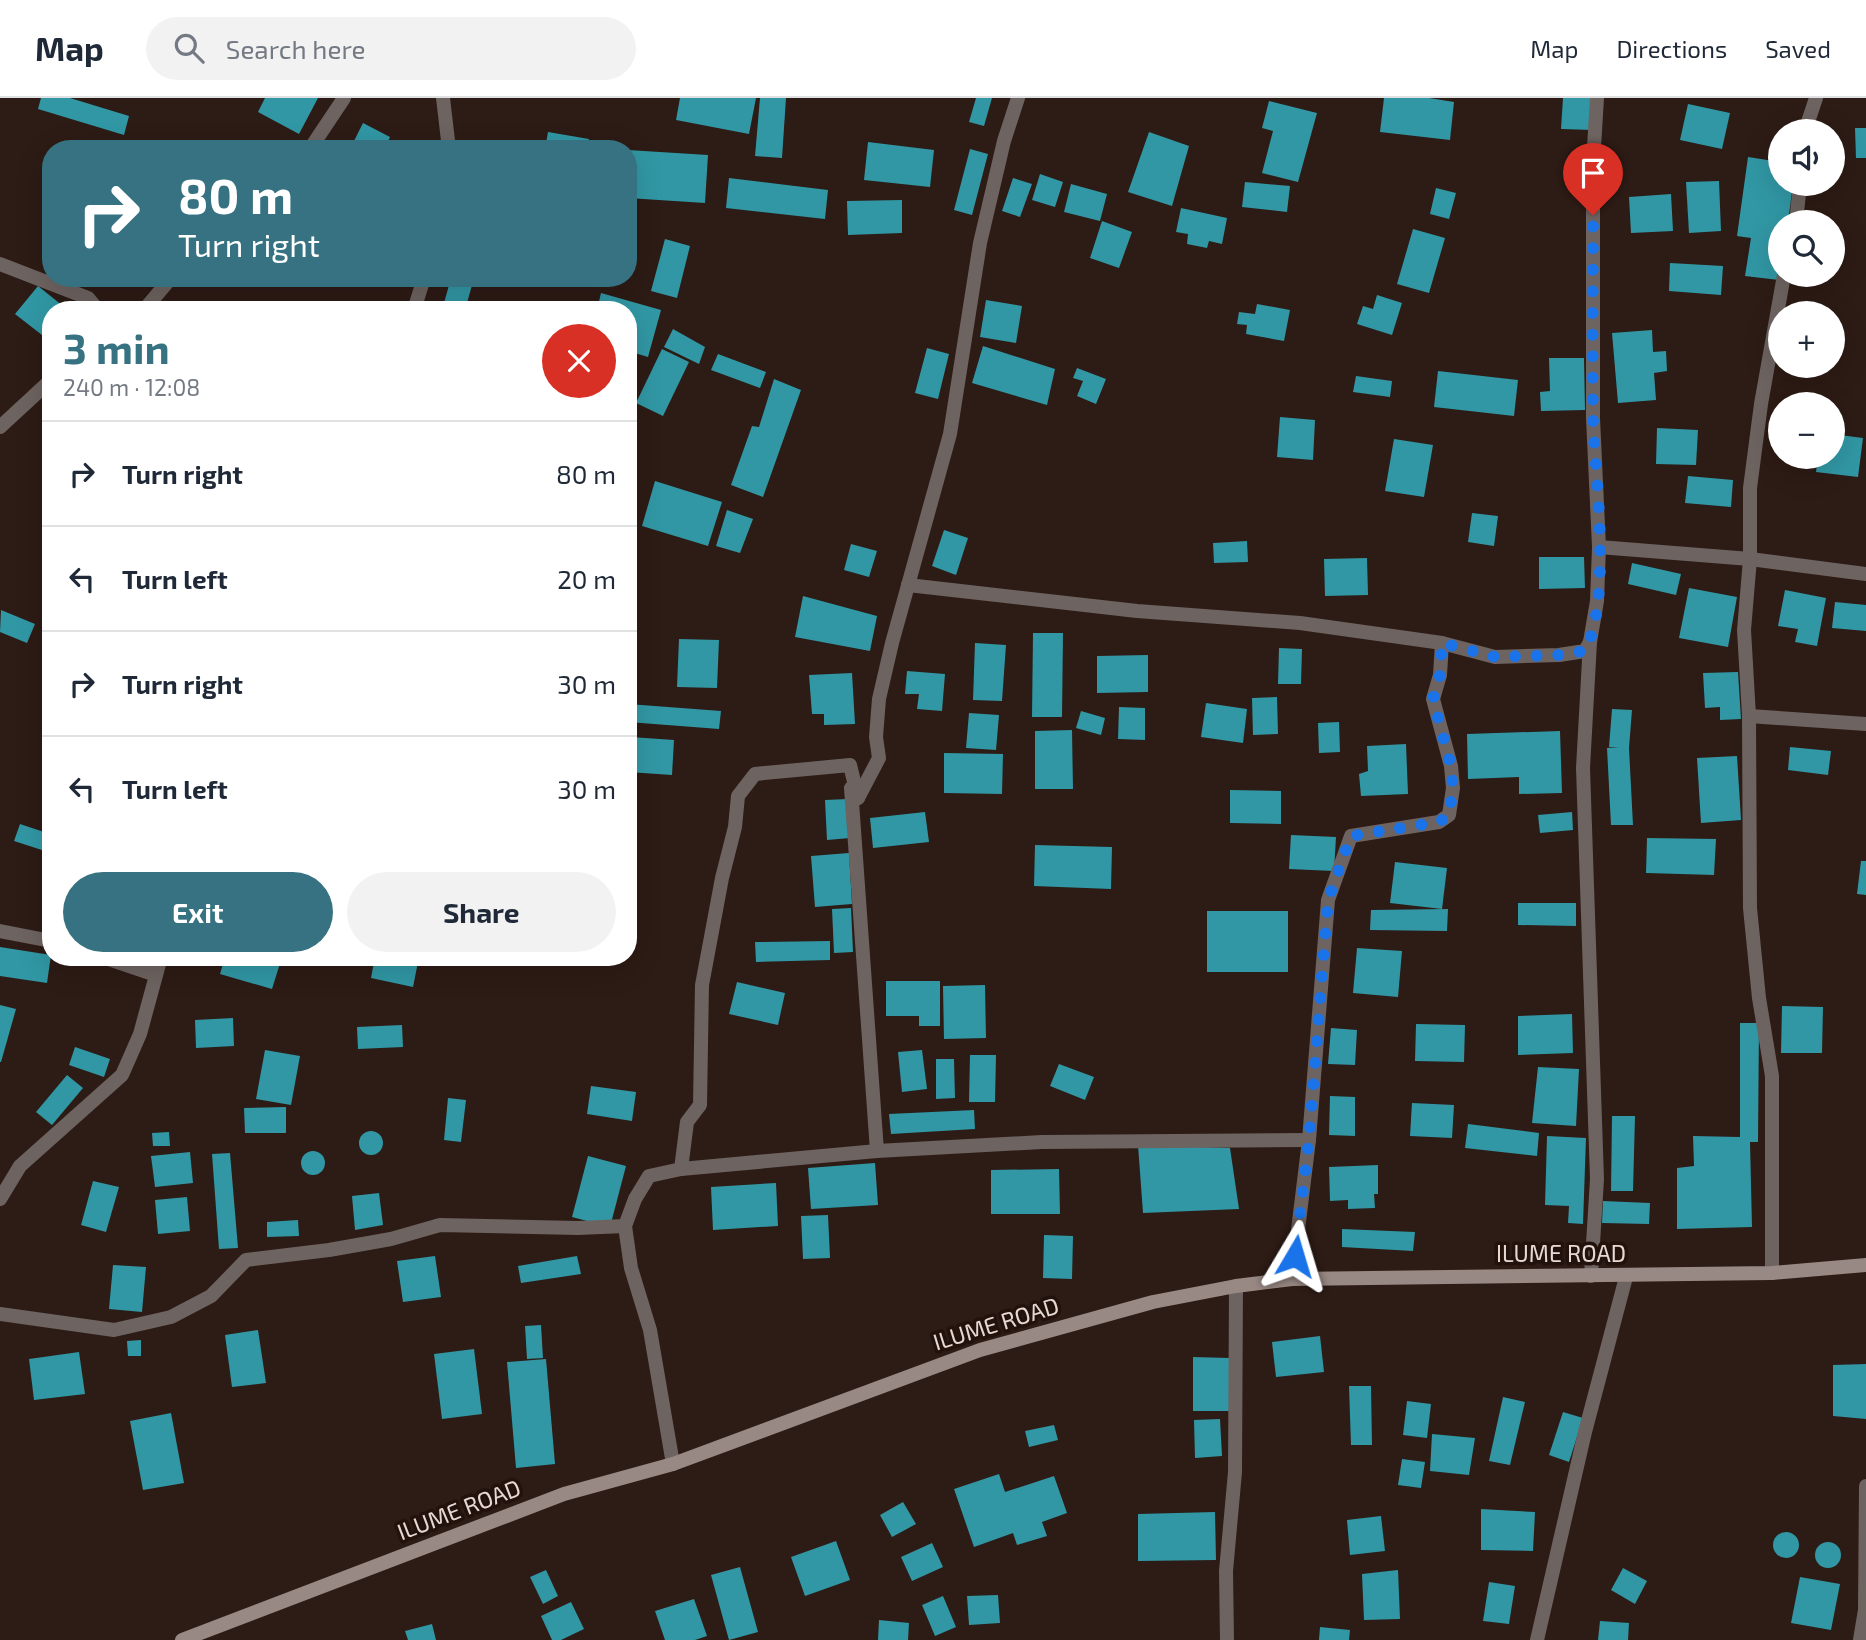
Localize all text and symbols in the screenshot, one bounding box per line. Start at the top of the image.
search box [146,17,636,80]
text: Map [35,28,104,68]
icon: search [170,29,208,67]
text: Search here [226,33,365,64]
text: Map [1530,34,1578,63]
text: Directions [1616,34,1727,63]
text: Saved [1765,34,1831,63]
map controls [1768,119,1845,469]
button: sound [1768,119,1845,196]
pin [1563,143,1623,215]
icon: arrive [1574,154,1612,192]
text: 80 m [178,165,293,224]
icon: right [63,168,154,259]
button: search [1768,210,1845,287]
text: Turn right [178,225,320,263]
button: + [1768,301,1845,378]
text: 3 min [63,322,170,372]
button: close [542,324,616,398]
text: 240 m · 12:08 [63,373,200,401]
button: − [1768,392,1845,469]
icon: right [63,455,101,493]
text: Turn right [122,458,243,489]
text: 80 m [556,458,616,489]
icon: left [63,560,101,598]
text: Turn left [122,563,228,594]
text: 20 m [557,563,616,594]
icon: right [63,665,101,703]
text: Turn right [122,668,243,699]
text: 30 m [557,668,616,699]
icon: left [63,770,101,808]
text: Turn left [122,773,228,804]
text: 30 m [557,773,616,804]
button: Exit [63,872,333,952]
button: Share [347,872,616,952]
position arrow [1258,1219,1332,1293]
street label: ILUME ROAD [1496,1239,1626,1267]
street label: ILUME ROAD [929,1291,1062,1355]
street label: ILUME ROAD [393,1473,524,1545]

